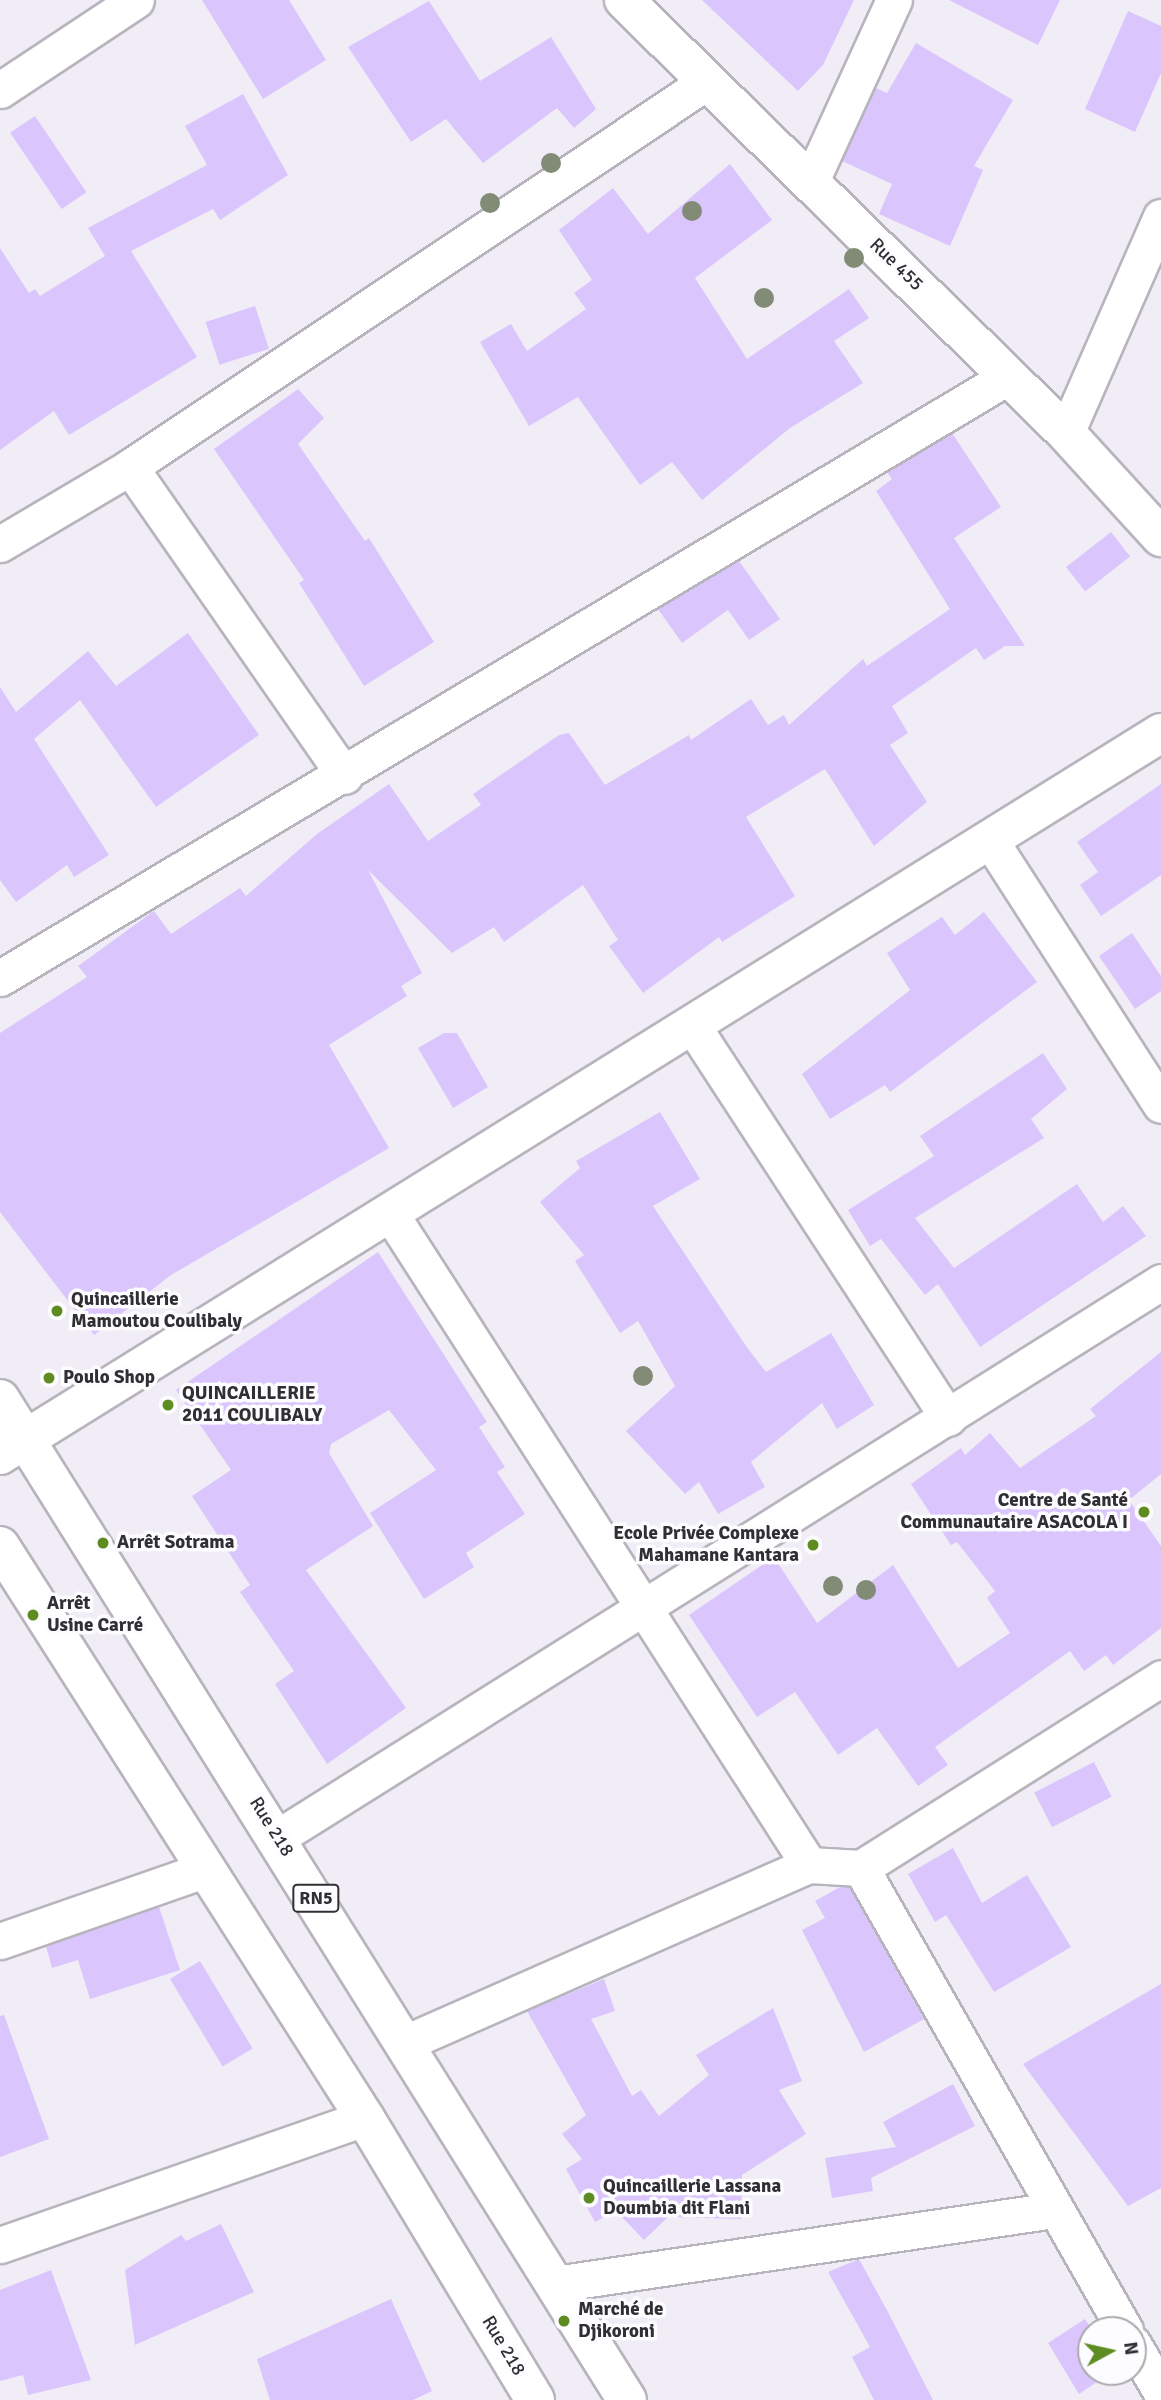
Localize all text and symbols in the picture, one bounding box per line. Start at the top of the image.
street label: Rue 455 [864,234,928,296]
place label: Quincaillerie Mamoutou Coulibaly [71,1289,242,1333]
marker: Quincaillerie Mamoutou Coulibaly [49,1303,65,1319]
place label: Poulo Shop [63,1367,155,1389]
marker: Poulo Shop [41,1370,57,1386]
place label: QUINCAILLERIE 2011 COULIBALY [182,1383,322,1427]
marker: QUINCAILLERIE 2011 COULIBALY [160,1397,176,1413]
place label: Centre de Santé Communautaire ASACOLA I [900,1490,1128,1534]
marker: Centre de Santé Communautaire ASACOLA I [1134,1502,1154,1522]
place label: Ecole Privée Complexe Mahamane Kantara [613,1523,799,1567]
place label: Arrêt Sotrama [117,1532,234,1554]
marker: Arrêt Sotrama [95,1535,111,1551]
marker: Ecole Privée Complexe Mahamane Kantara [805,1537,821,1553]
place label: Arrêt Usine Carré [47,1593,143,1637]
marker: Arrêt Usine Carré [25,1607,41,1623]
street label: Rue 218 [244,1793,298,1861]
road number: RN5 [292,1884,340,1912]
place label: Quincaillerie Lassana Doumbia dit Flani [603,2176,781,2220]
marker: Quincaillerie Lassana Doumbia dit Flani [581,2190,597,2206]
place label: Marché de Djikoroni [578,2299,663,2343]
street label: Rue 218 [476,2312,530,2380]
marker: Marché de Djikoroni [556,2313,572,2329]
north arrow [1077,2316,1147,2386]
text: N [1118,2340,1144,2357]

